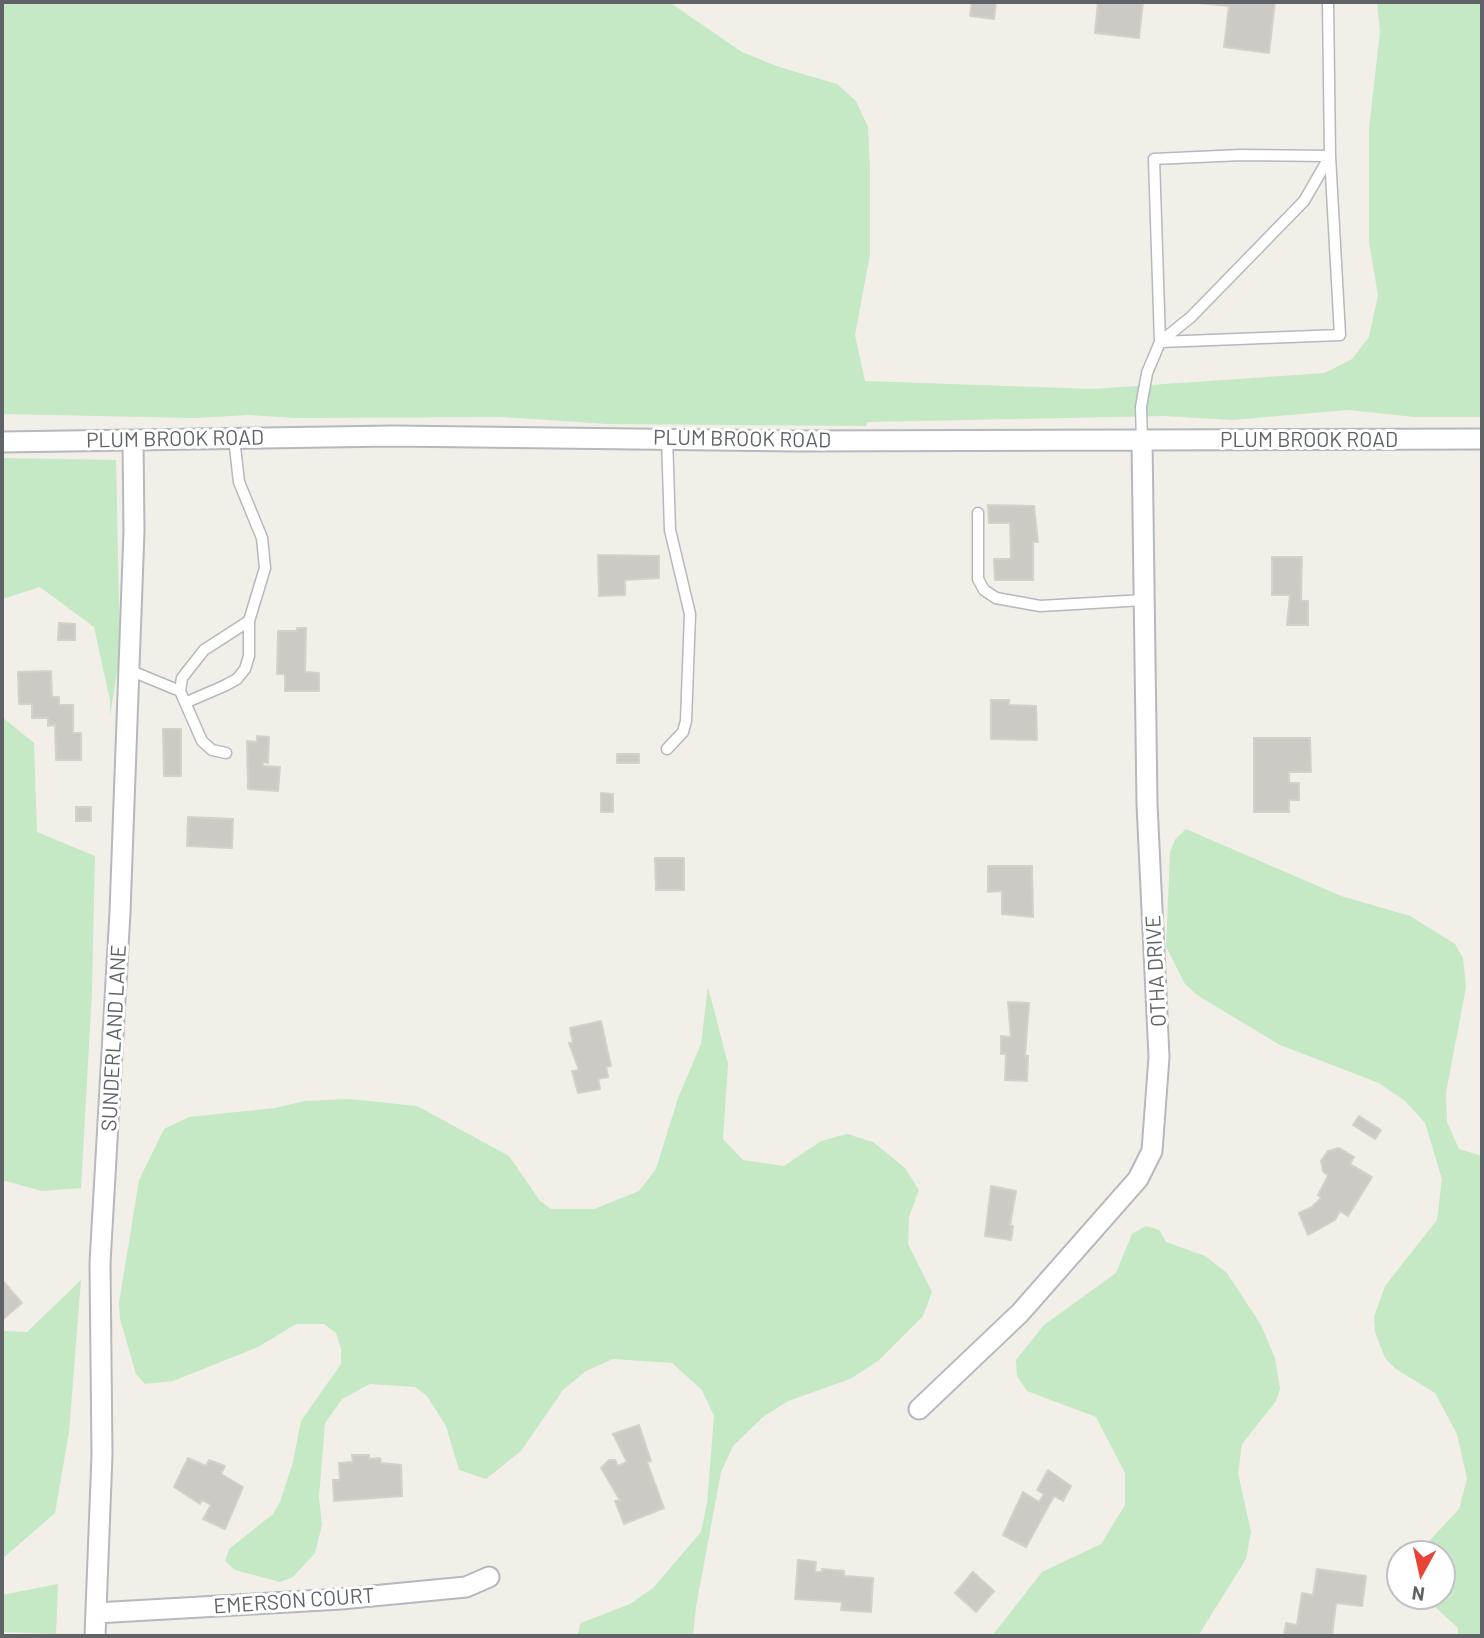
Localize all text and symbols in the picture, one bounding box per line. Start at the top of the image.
street label: PLUM BROOK ROAD [86,425,264,453]
street label: PLUM BROOK ROAD [653,425,831,453]
street label: PLUM BROOK ROAD [1220,427,1398,453]
street label: OTHA DRIVE [1140,915,1172,1027]
street label: SUNDERLAND LANE [97,944,131,1132]
north arrow [1386,1540,1456,1610]
text: N [1410,1582,1426,1607]
street label: EMERSON COURT [213,1583,375,1619]

